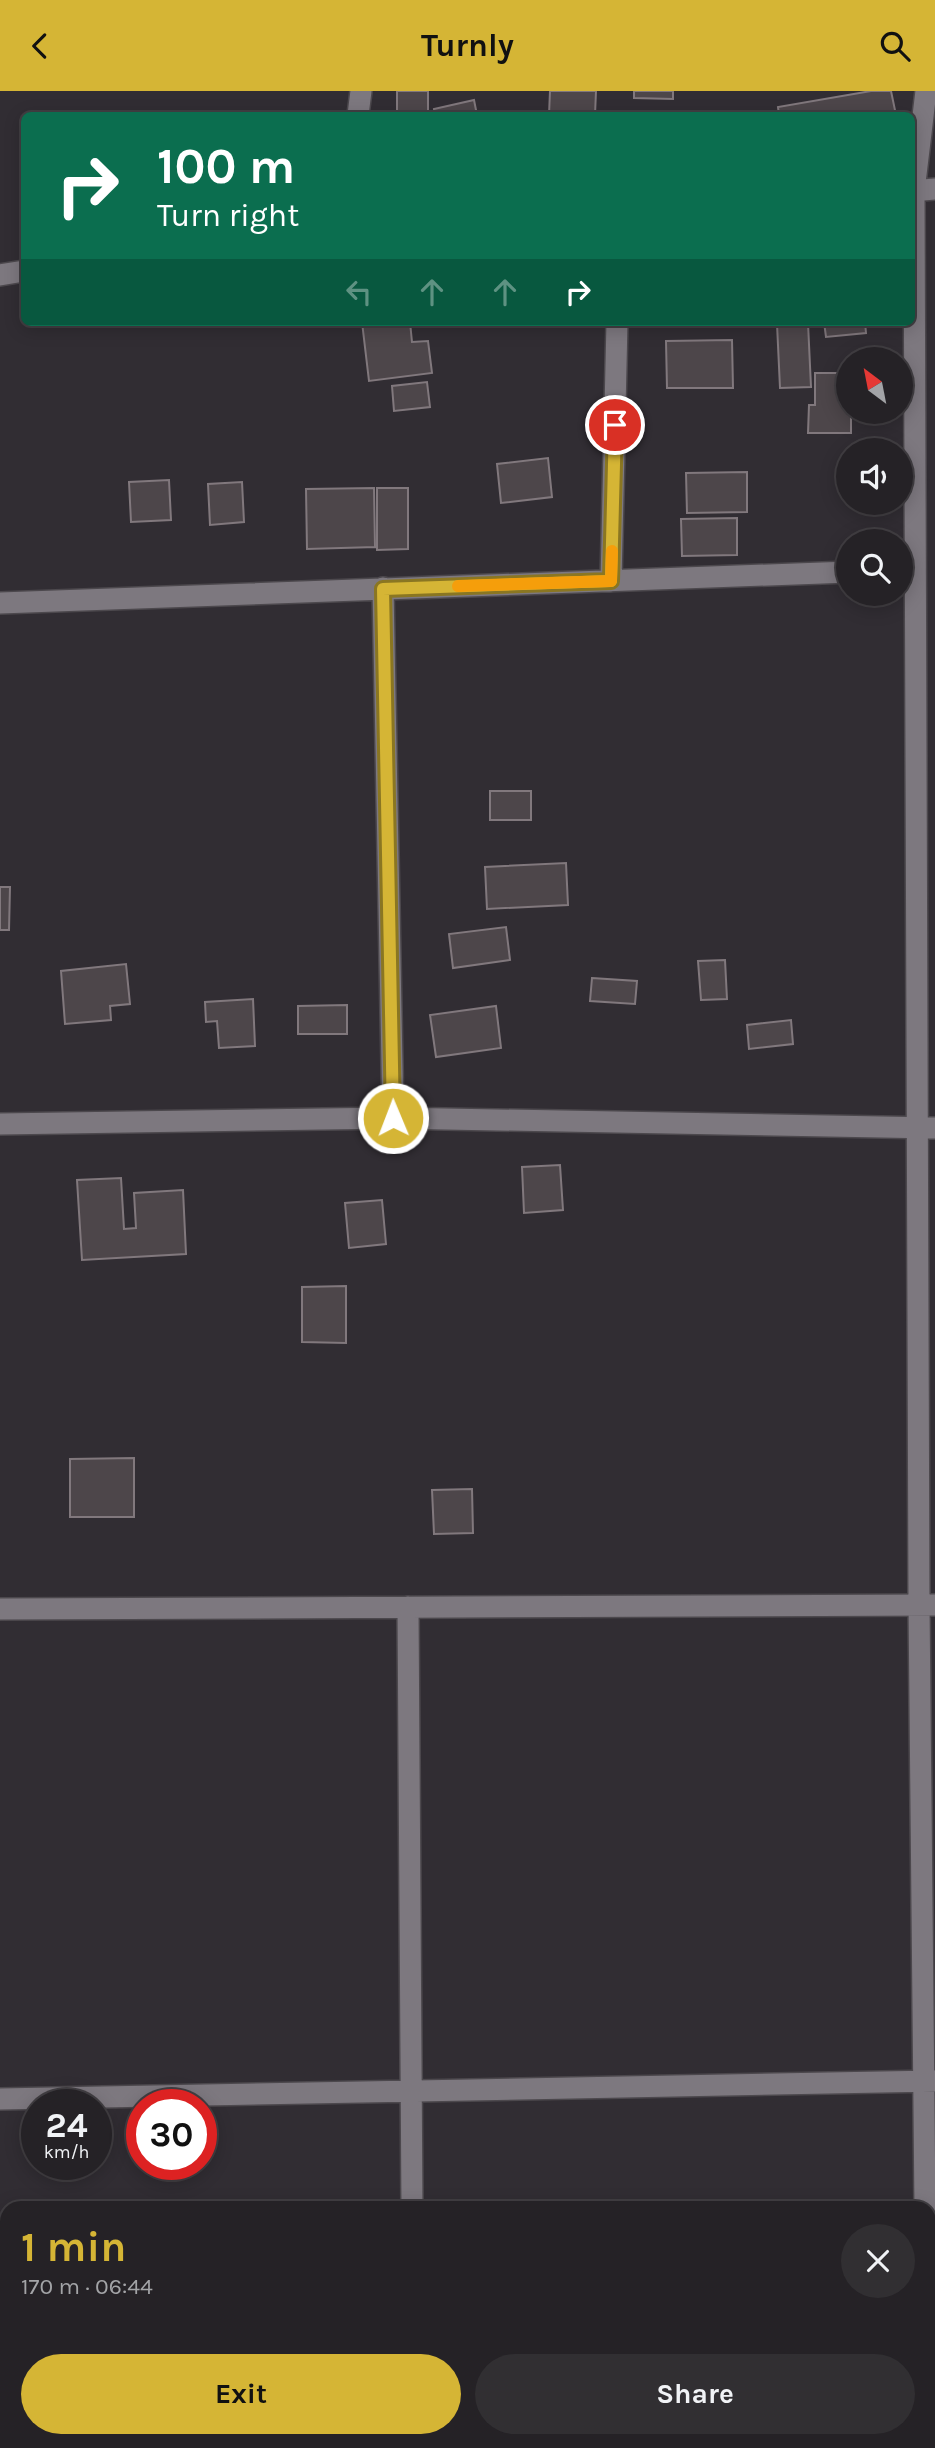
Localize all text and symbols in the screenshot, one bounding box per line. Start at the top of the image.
icon: back [21,27,59,65]
text: Turnly [421,27,514,64]
icon: search [876,27,914,65]
text: 100 m [157,138,295,195]
icon: right [42,140,133,231]
text: Turn right [157,197,299,234]
icon: left [340,273,378,311]
icon: ahead [413,273,451,311]
icon: ahead [486,273,524,311]
icon: right [559,273,597,311]
north arrow [836,347,914,423]
map controls [836,347,913,606]
pin [585,395,645,455]
icon: arrive [596,406,634,444]
button: sound [836,438,913,515]
button: search [836,529,913,606]
position arrow [356,1081,430,1155]
speed limit sign: 30 [126,2089,217,2180]
text: 24 [46,2105,88,2146]
text: km/h [44,2141,89,2163]
text: 1 min [21,2222,126,2272]
button: close [841,2224,915,2298]
text: 170 m · 06:44 [21,2273,153,2300]
button: Exit [21,2354,461,2434]
button: Share [475,2354,915,2434]

